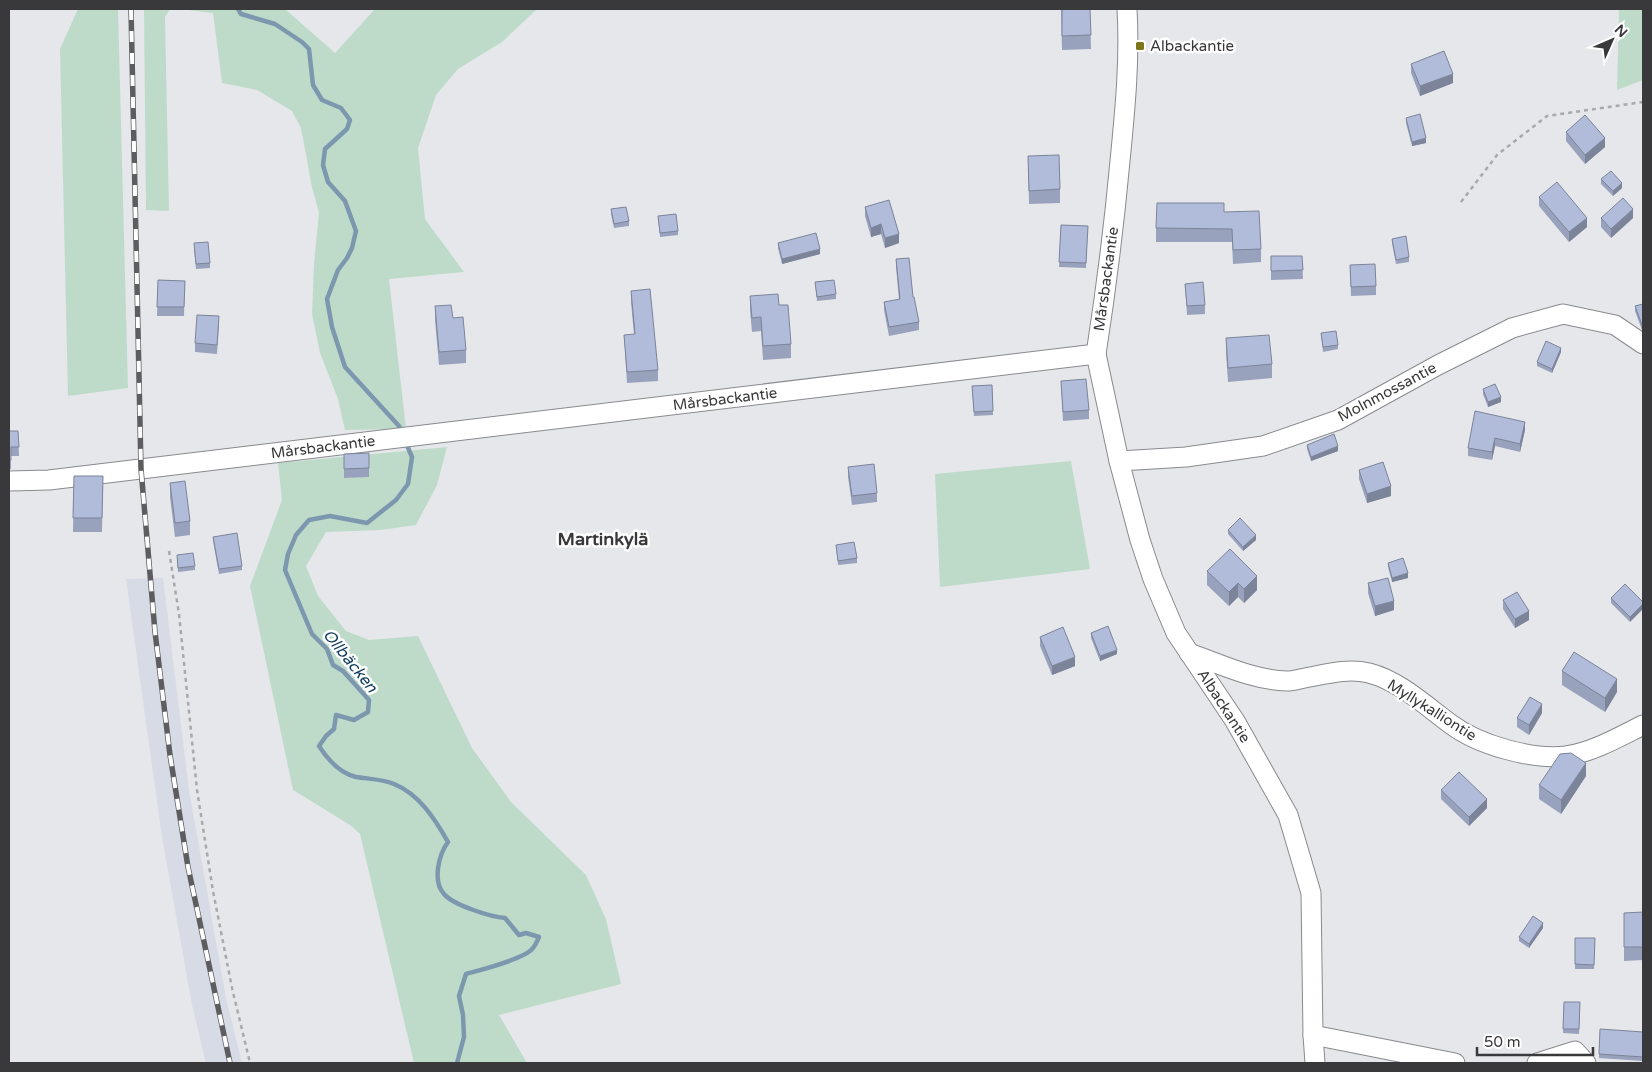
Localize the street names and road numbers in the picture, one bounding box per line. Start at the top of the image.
street label: Mårsbackantie [1090,226,1122,332]
street label: Molnmossantie [1335,358,1439,426]
street label: Mårsbackantie [672,384,778,414]
street label: Mårsbackantie [270,432,376,462]
street label: Albackantie [1194,666,1254,746]
street label: Myllykalliontie [1384,675,1480,745]

